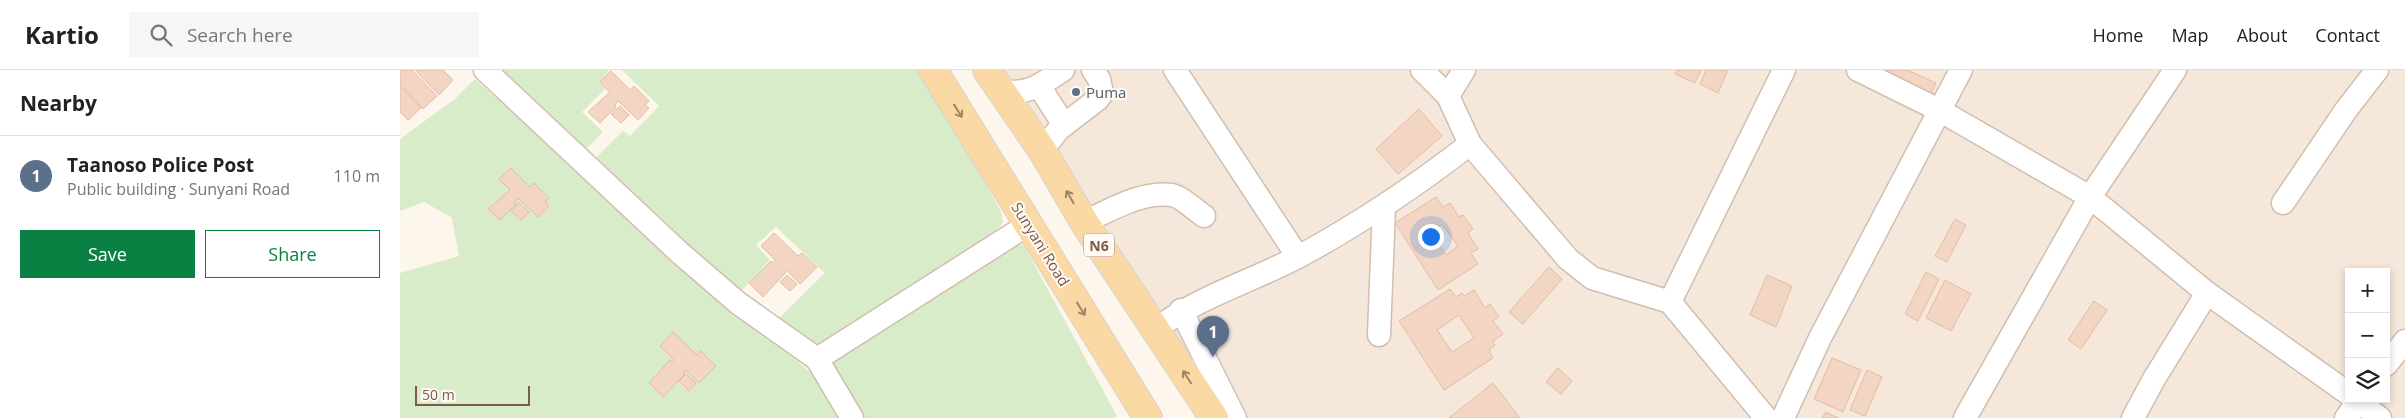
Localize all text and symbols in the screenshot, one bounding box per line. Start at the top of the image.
search box [129,12,479,57]
text: Kartio [25,18,99,51]
icon: search [147,21,175,49]
text: Search here [187,22,293,48]
text: Home [2093,23,2143,47]
text: Map [2171,23,2209,47]
text: About [2237,23,2287,47]
text: Contact [2315,23,2380,47]
place label: Puma [1086,82,1126,102]
marker: Puma [1070,86,1082,98]
text: Nearby [20,89,97,117]
one-way arrow [954,104,964,118]
text: Taanoso Police Post [67,152,254,178]
text: 1 [31,165,41,187]
text: 110 m [334,165,380,187]
text: Public building · Sunyani Road [67,178,290,200]
one-way arrow [1064,191,1074,205]
street label: Sunyani Road [1007,198,1075,290]
your location [1418,224,1444,250]
button: Save [20,230,195,278]
button: Share [205,230,380,278]
road number: N6 [1084,234,1114,256]
map controls [2345,268,2390,403]
button: + [2345,268,2390,313]
one-way arrow [1077,301,1087,315]
button: − [2345,313,2390,358]
pin: 1 [1197,316,1229,357]
button: layers [2345,358,2390,403]
one-way arrow [1182,371,1192,385]
scale bar [415,383,530,406]
text: 50 m [422,385,455,404]

